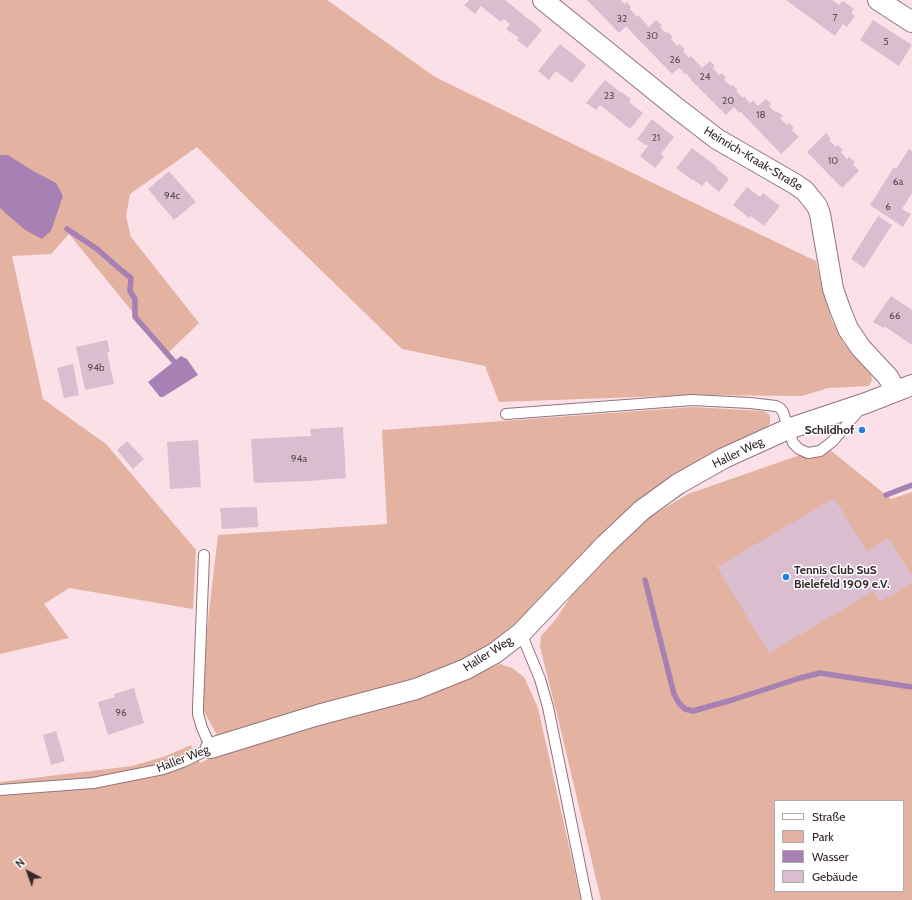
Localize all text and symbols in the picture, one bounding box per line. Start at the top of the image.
house number: 7 [832,12,838,24]
house number: 32 [617,13,627,25]
house number: 30 [646,30,658,42]
house number: 5 [883,36,889,48]
house number: 26 [670,54,680,66]
house number: 24 [699,71,711,83]
house number: 23 [604,90,614,102]
house number: 20 [722,95,734,107]
house number: 18 [756,109,766,121]
street label: Heinrich-Kraak-Straße [701,124,805,194]
house number: 21 [652,132,660,144]
house number: 10 [828,155,838,167]
house number: 6a [893,176,903,188]
house number: 94c [164,190,180,202]
house number: 6 [885,201,891,213]
house number: 66 [889,310,901,322]
house number: 94b [87,362,105,374]
place label: Schildhof [805,423,854,437]
marker: Schildhof [857,425,867,435]
street label: Haller Weg [710,434,766,472]
house number: 94a [291,453,307,465]
place label: Tennis Club SuS Bielefeld 1909 e.V. [794,563,890,591]
marker: Tennis Club SuS Bielefeld 1909 e.V. [781,572,791,582]
street label: Haller Weg [461,633,515,675]
house number: 96 [115,707,127,719]
street label: Haller Weg [155,742,211,776]
legend [774,800,904,892]
text: Straße [812,809,845,824]
text: Park [812,829,834,844]
text: Wasser [812,849,849,864]
north arrow [8,852,48,892]
text: N [13,855,28,871]
text: Gebäude [812,869,858,884]

